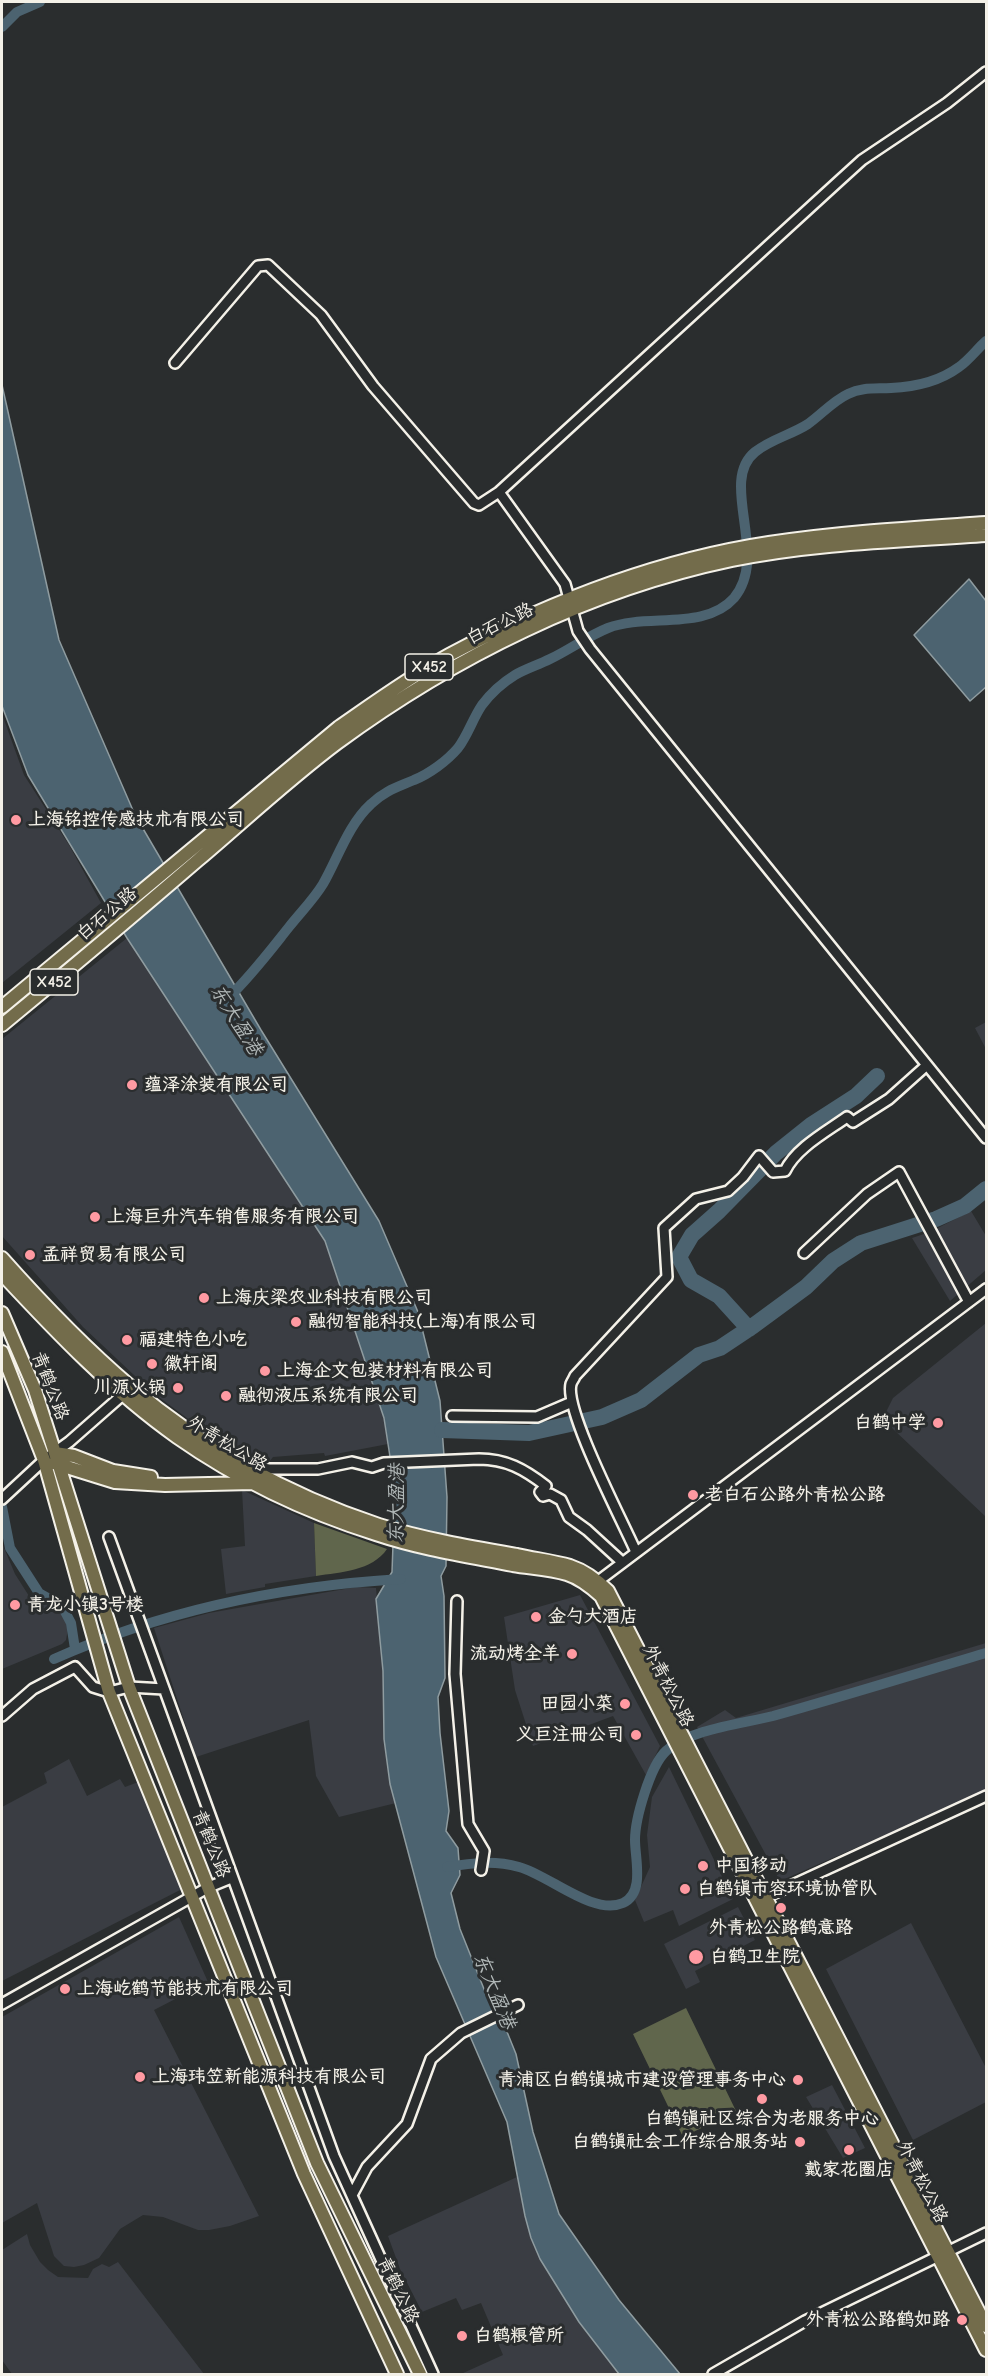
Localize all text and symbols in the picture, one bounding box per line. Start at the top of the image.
street label: 白石公路 [463,599,537,649]
road number: X452 [405,654,453,680]
place label: 上海铭控传感技术有限公司 [28,809,244,831]
marker: 上海铭控传感技术有限公司 [9,813,23,827]
street label: 白石公路 [72,883,142,945]
road number: X452 [30,969,78,995]
water label: 东大盈港 [205,980,267,1060]
place label: 蕴泽涂装有限公司 [144,1074,288,1096]
marker: 蕴泽涂装有限公司 [125,1078,139,1092]
place label: 上海巨升汽车销售服务有限公司 [107,1206,359,1228]
marker: 上海巨升汽车销售服务有限公司 [88,1210,102,1224]
place label: 孟祥贸易有限公司 [42,1244,186,1266]
marker: 孟祥贸易有限公司 [23,1248,37,1262]
place label: 上海庆梁农业科技有限公司 [216,1287,432,1309]
marker: 上海庆梁农业科技有限公司 [197,1291,211,1305]
place label: 融彻智能科技(上海)有限公司 [308,1311,537,1333]
marker: 融彻智能科技(上海)有限公司 [289,1315,303,1329]
place label: 福建特色小吃 [139,1329,247,1351]
marker: 福建特色小吃 [120,1333,134,1347]
street label: 青鹤公路 [27,1349,73,1423]
place label: 徽轩阁 [164,1353,218,1375]
marker: 徽轩阁 [145,1357,159,1371]
place label: 上海企文包装材料有限公司 [277,1360,493,1382]
marker: 上海企文包装材料有限公司 [258,1364,272,1378]
place label: 川源火锅 [94,1377,166,1399]
marker: 川源火锅 [171,1381,185,1395]
place label: 融彻液压系统有限公司 [238,1385,418,1407]
marker: 融彻液压系统有限公司 [219,1389,233,1403]
street label: 外青松公路 [183,1412,271,1476]
place label: 白鹤中学 [854,1412,926,1434]
marker: 白鹤中学 [931,1416,945,1430]
water label: 东大盈港 [384,1464,410,1544]
place label: 老白石公路外青松公路 [705,1484,885,1506]
marker: 老白石公路外青松公路 [686,1488,700,1502]
place label: 青龙小镇3号楼 [27,1594,144,1616]
marker: 青龙小镇3号楼 [8,1598,22,1612]
place label: 金勺大酒店 [548,1606,638,1628]
marker: 金勺大酒店 [529,1610,543,1624]
street label: 外青松公路 [638,1641,698,1731]
place label: 流动烤全羊 [470,1643,560,1665]
marker: 流动烤全羊 [565,1647,579,1661]
place label: 田园小菜 [541,1693,613,1715]
marker: 田园小菜 [618,1697,632,1711]
place label: 义巨注册公司 [516,1724,624,1746]
marker: 义巨注册公司 [629,1728,643,1742]
street label: 青鹤公路 [188,1807,234,1881]
place label: 中国移动 [715,1855,787,1877]
marker: 中国移动 [696,1859,710,1873]
place label: 白鹤镇市容环境协管队 [697,1878,877,1900]
marker: 白鹤镇市容环境协管队 [678,1882,692,1896]
marker: 外青松公路鹤意路 [774,1901,788,1915]
place label: 外青松公路鹤意路 [709,1917,853,1939]
place label: 白鹤卫生院 [710,1946,800,1968]
marker: 白鹤卫生院 [687,1948,705,1966]
water label: 东大盈港 [468,1949,520,2033]
place label: 上海屹鹤节能技术有限公司 [77,1978,293,2000]
marker: 上海屹鹤节能技术有限公司 [58,1982,72,1996]
place label: 上海玮笠新能源科技有限公司 [152,2066,386,2088]
place label: 青浦区白鹤镇城市建设管理事务中心 [498,2069,786,2091]
marker: 上海玮笠新能源科技有限公司 [133,2070,147,2084]
marker: 青浦区白鹤镇城市建设管理事务中心 [791,2073,805,2087]
marker: 白鹤镇社区综合为老服务中心 [755,2092,769,2106]
place label: 白鹤镇社区综合为老服务中心 [645,2108,879,2130]
place label: 白鹤镇社会工作综合服务站 [572,2131,788,2153]
marker: 白鹤镇社会工作综合服务站 [793,2135,807,2149]
street label: 外青松公路 [892,2137,952,2227]
marker: 戴家花圈店 [842,2143,856,2157]
place label: 戴家花圈店 [804,2159,894,2181]
street label: 青鹤公路 [373,2253,423,2327]
place label: 外青松公路鹤如路 [806,2309,950,2331]
marker: 外青松公路鹤如路 [955,2313,969,2327]
place label: 白鹤粮管所 [474,2325,564,2347]
marker: 白鹤粮管所 [455,2329,469,2343]

